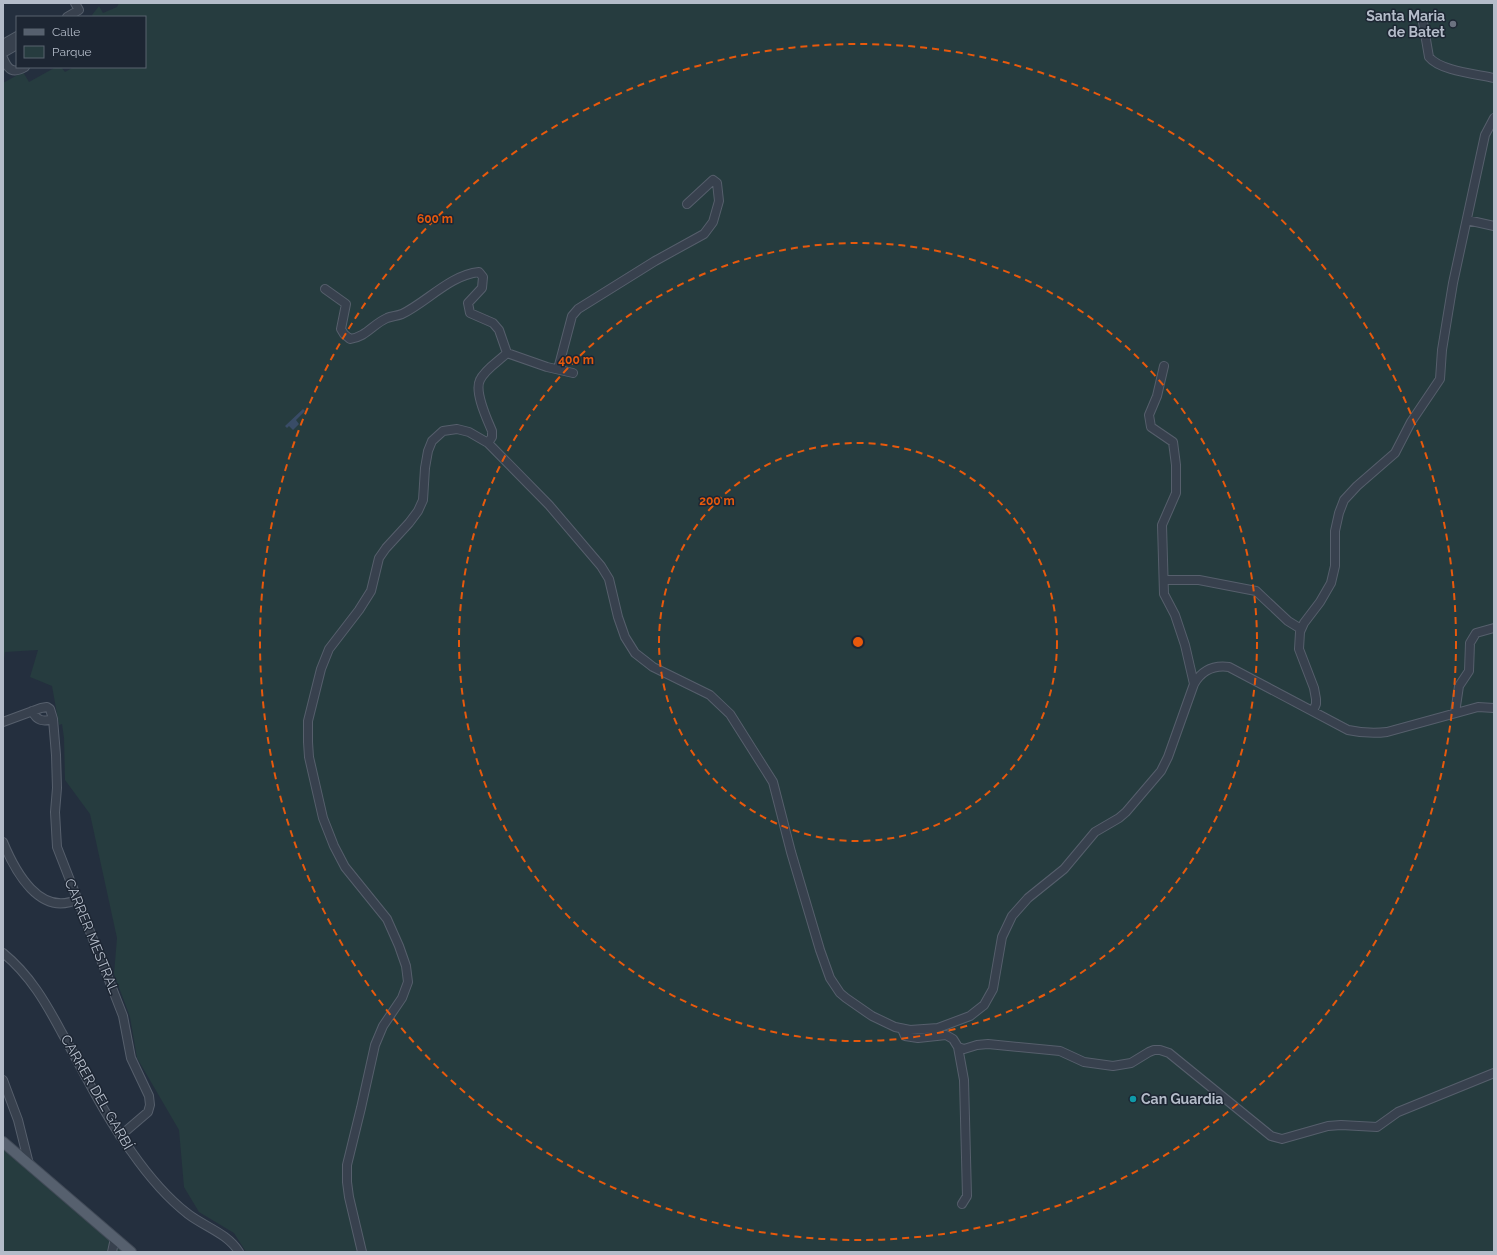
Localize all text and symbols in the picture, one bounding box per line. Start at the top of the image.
place label: Santa Maria de Batet [1366,8,1446,40]
legend [16,16,146,68]
marker: Santa Maria de Batet [1448,19,1458,29]
text: Calle [52,25,80,39]
text: Parque [52,45,92,59]
text: 600 m [417,212,453,226]
text: 400 m [558,353,594,367]
text: 200 m [699,494,735,508]
centre of rings [851,635,865,649]
street label: CARRER MESTRAL [62,876,122,996]
street label: CARRER DEL GARBÍ [58,1031,137,1153]
place label: Can Guardia [1141,1091,1223,1107]
marker: Can Guardia [1128,1094,1138,1104]

